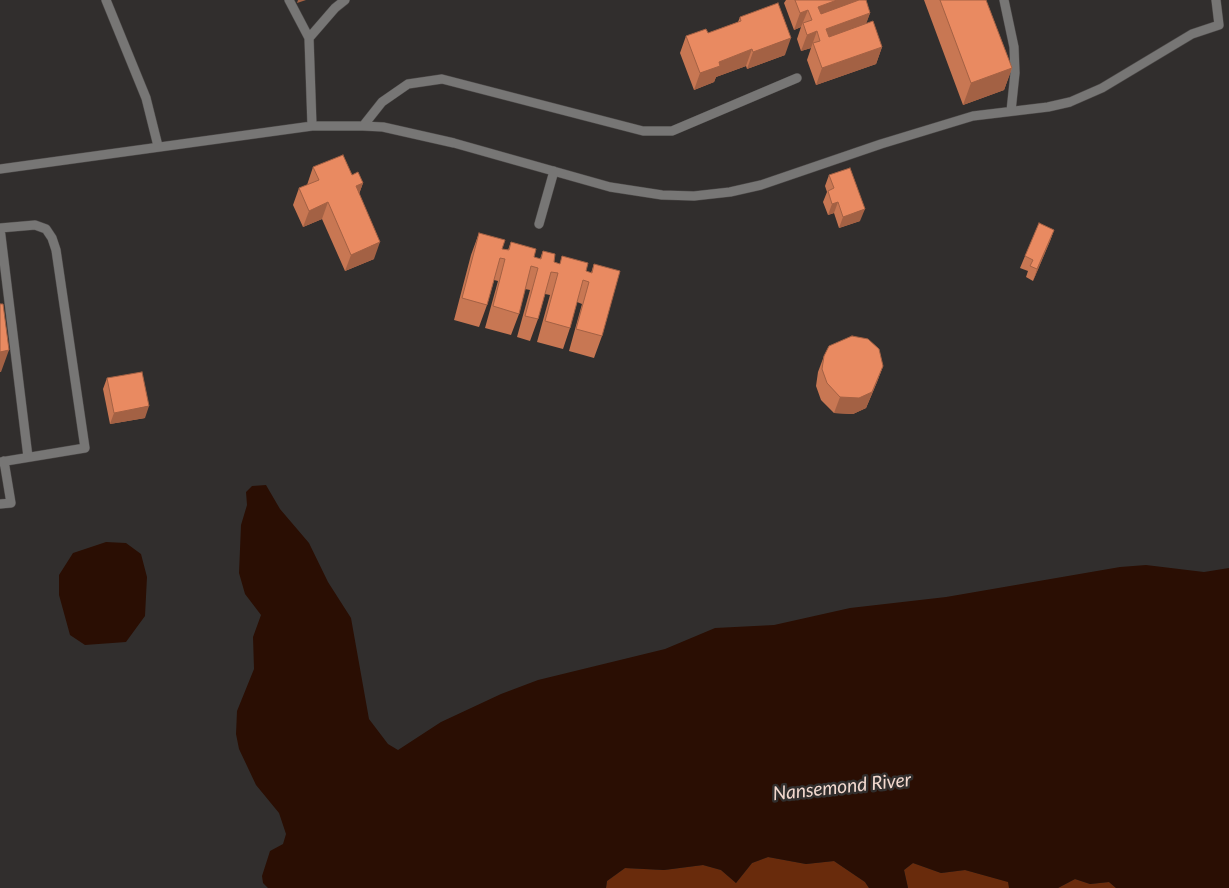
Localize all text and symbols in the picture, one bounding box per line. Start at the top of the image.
water label: Nansemond River [772,768,912,806]

